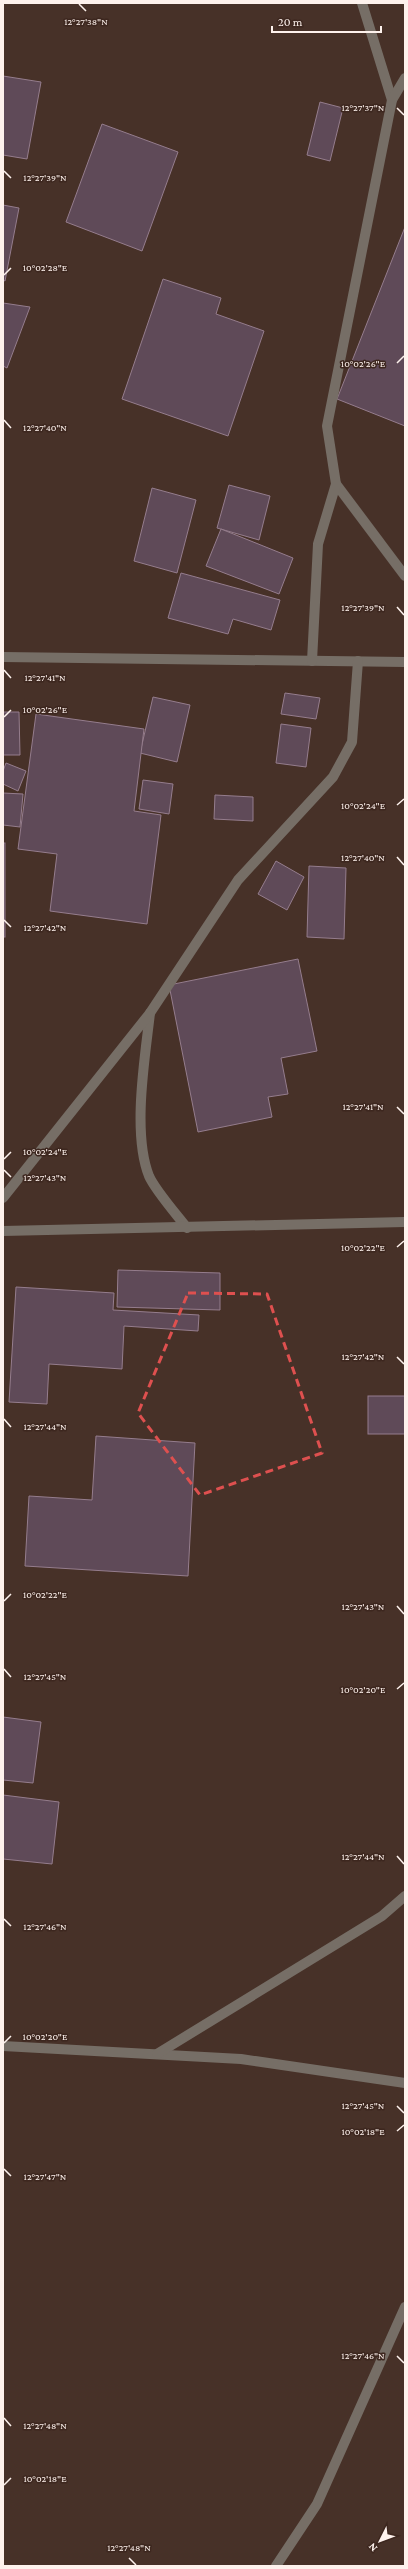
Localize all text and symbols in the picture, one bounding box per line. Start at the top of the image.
scale bar [272,8,381,34]
text: 20 m [278,15,303,29]
text: 12°27'38"N [64,16,108,27]
text: 12°27'37"N [342,102,385,113]
text: 12°27'39"N [23,172,67,183]
text: 10°02'28"E [23,262,68,273]
text: 10°02'26"E [341,358,386,369]
text: 12°27'40"N [23,422,67,433]
text: 12°27'39"N [341,602,385,613]
text: 12°27'41"N [24,672,66,683]
text: 10°02'26"E [23,704,68,715]
text: 10°02'24"E [341,800,386,811]
text: 12°27'40"N [341,852,385,863]
text: 12°27'42"N [24,922,67,933]
text: 12°27'41"N [342,1101,384,1112]
text: 10°02'24"E [23,1146,68,1157]
text: 12°27'43"N [24,1172,67,1183]
text: 10°02'22"E [341,1242,386,1253]
text: 12°27'42"N [342,1351,385,1362]
text: 12°27'44"N [23,1421,67,1432]
text: 10°02'22"E [23,1589,68,1600]
text: 12°27'43"N [342,1601,385,1612]
text: 12°27'45"N [24,1671,67,1682]
text: 10°02'20"E [341,1684,386,1695]
text: 12°27'44"N [341,1851,385,1862]
text: 12°27'46"N [23,1921,67,1932]
text: 10°02'20"E [23,2031,68,2042]
text: 12°27'45"N [342,2100,385,2111]
text: 10°02'18"E [341,2126,385,2137]
text: 12°27'47"N [24,2171,67,2182]
text: 12°27'46"N [341,2350,385,2361]
text: 12°27'48"N [23,2420,67,2431]
text: 10°02'18"E [23,2473,67,2484]
north arrow [360,2521,400,2561]
text: N [365,2541,380,2554]
text: 12°27'48"N [107,2542,151,2553]

